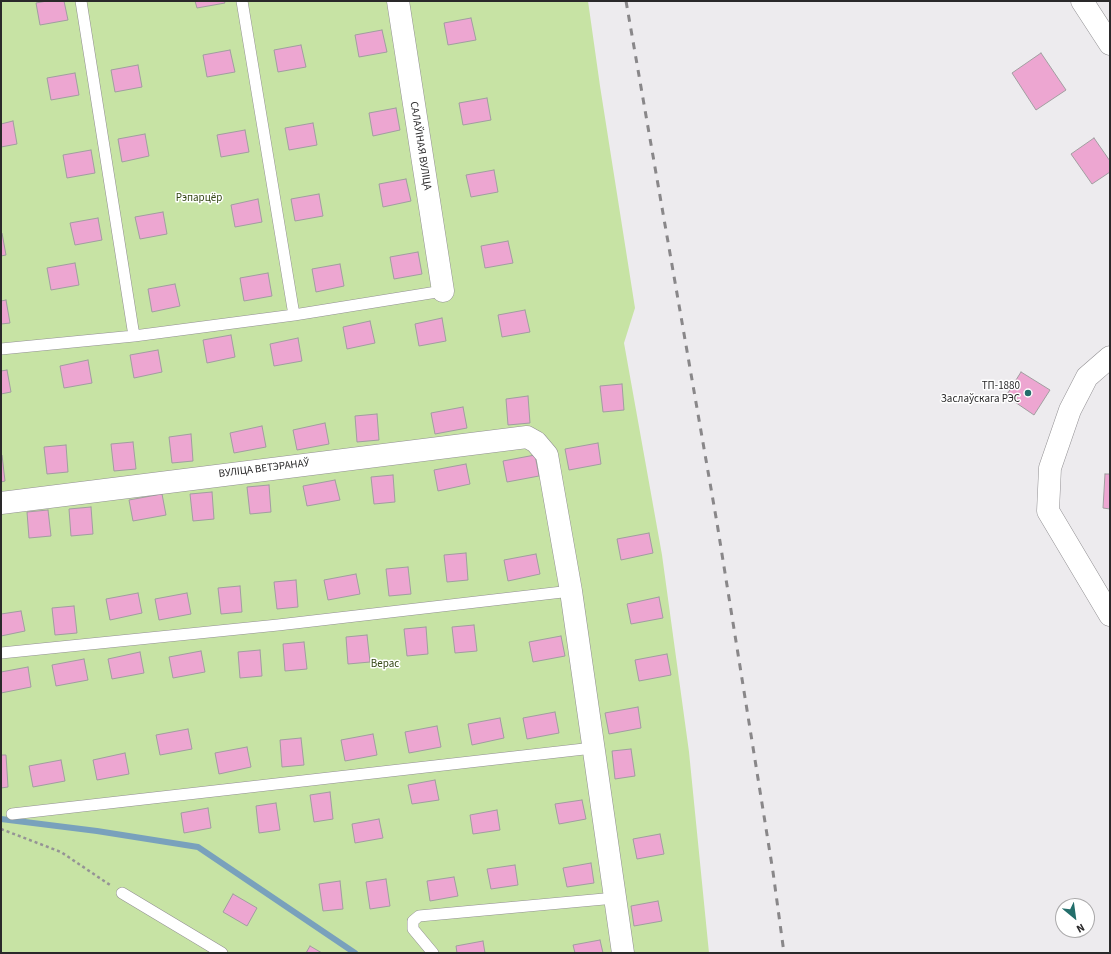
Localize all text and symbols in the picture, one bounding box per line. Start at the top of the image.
street label: САЛАЎІНАЯ ВУЛІЦА [406,101,434,191]
park label: Рэпарцёр [176,192,222,206]
place label: ТП-1880 Заслаўскага РЭС [941,380,1020,406]
marker: ТП-1880 Заслаўскага РЭС [1023,388,1033,398]
street label: ВУЛІЦА ВЕТЭРАНАЎ [218,457,310,481]
park label: Верас [371,658,399,672]
north arrow [1055,898,1095,938]
text: N [1074,920,1087,936]

